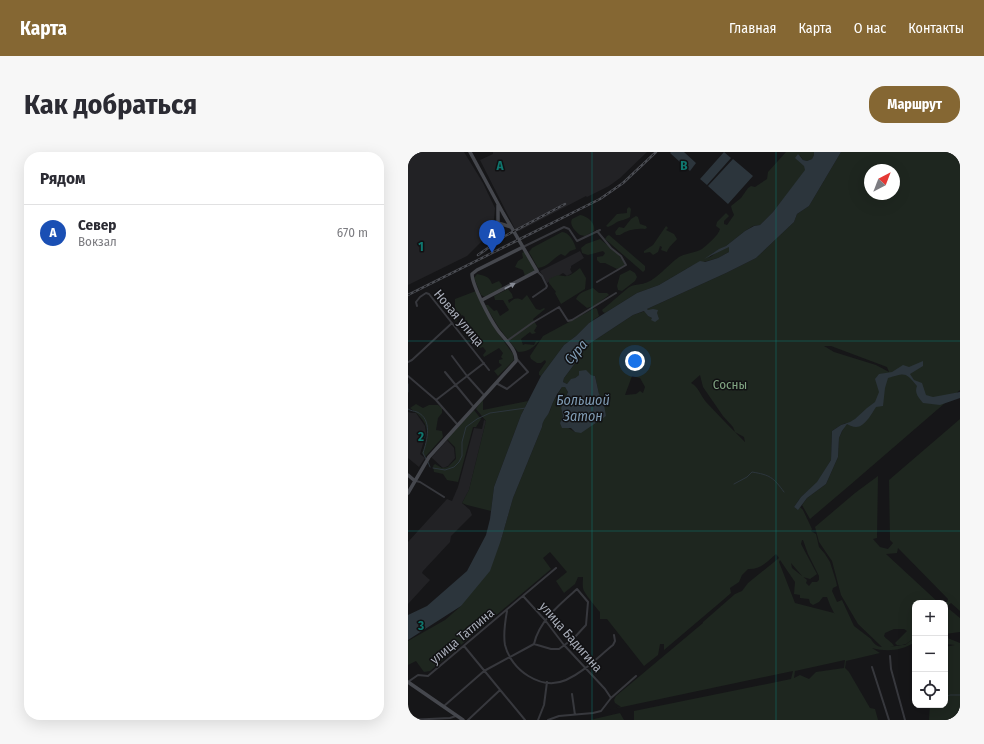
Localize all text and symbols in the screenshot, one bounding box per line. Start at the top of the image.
text: Карта [20,17,67,40]
text: Главная [729,20,776,37]
text: Карта [798,20,832,37]
text: О нас [854,20,886,37]
text: Контакты [908,20,964,37]
button: Маршрут [869,86,960,123]
text: Как добраться [24,88,197,121]
text: A [495,158,504,173]
text: B [680,158,688,173]
north arrow [864,164,900,200]
text: Рядом [40,168,85,189]
text: Север [78,216,116,234]
pin: A [479,220,505,253]
text: A [49,225,57,240]
text: 670 m [337,225,368,240]
text: Вокзал [78,234,117,249]
text: 1 [418,239,424,254]
one-way arrow [504,282,515,289]
street label: Новая улица [431,287,487,349]
water label: Сура [561,336,591,368]
your location [625,351,645,371]
park label: Сосны [713,377,747,392]
water label: Большой Затон [556,392,610,425]
text: 2 [417,429,424,444]
street label: улица Бадигина [537,599,605,675]
map controls [912,600,948,708]
button: + [912,600,948,636]
street label: улица Татлина [427,605,497,667]
text: 3 [417,618,424,633]
button: − [912,636,948,672]
button: locate [912,672,948,708]

